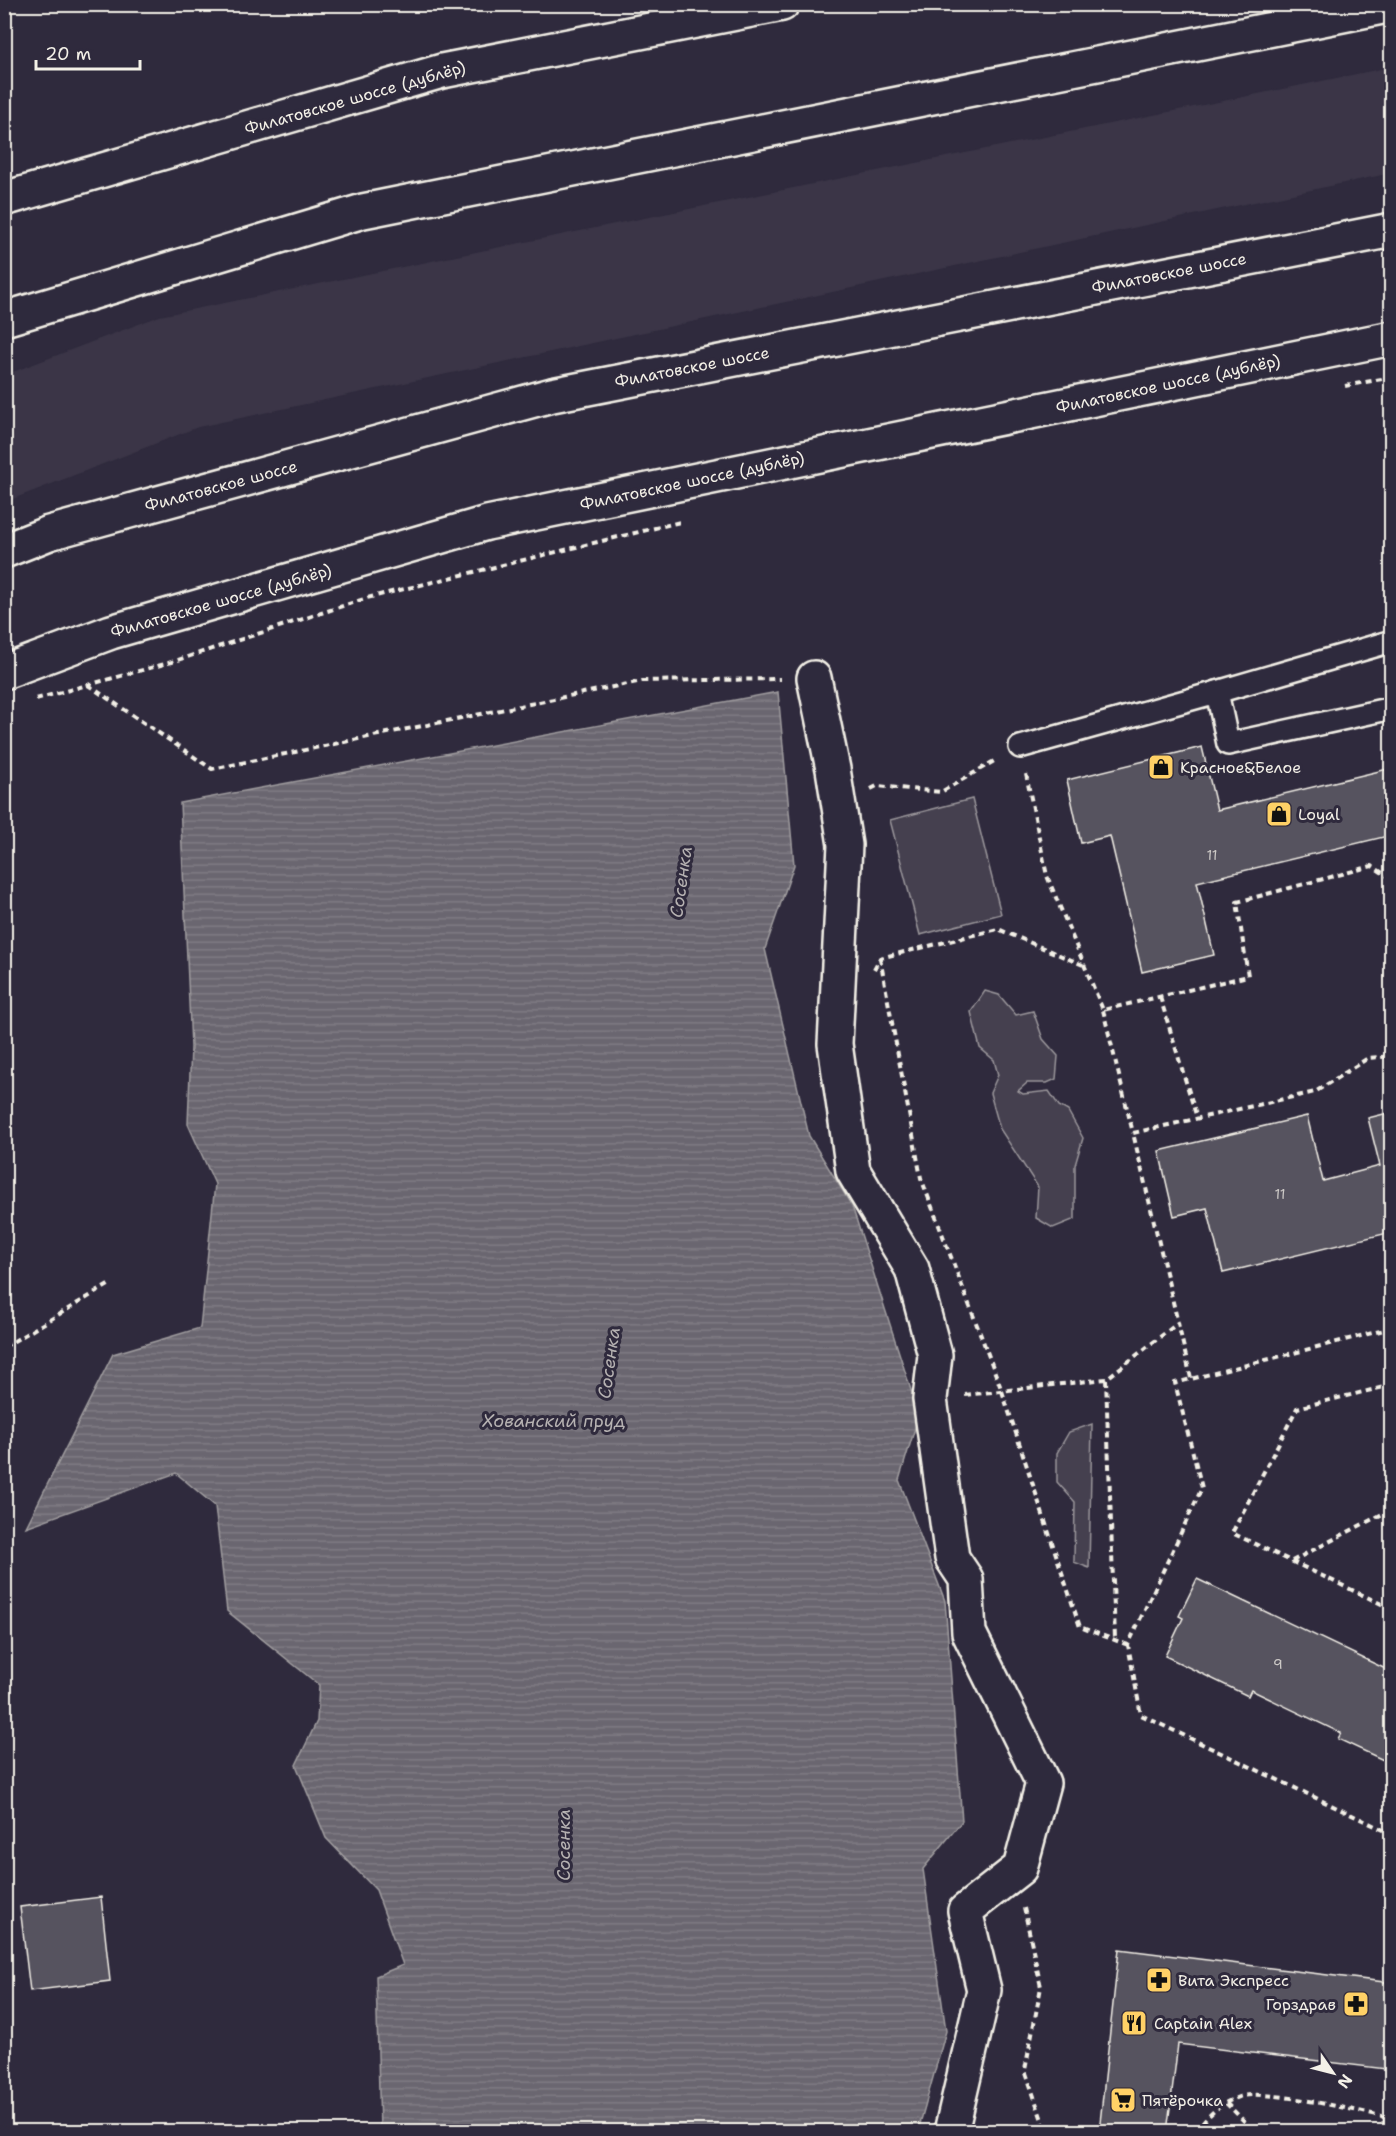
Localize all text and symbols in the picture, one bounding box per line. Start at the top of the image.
scale bar [36,33,140,71]
text: 20 m [45,42,91,66]
street label: Филатовское шоссе (дублёр) [242,56,468,140]
street label: Филатовское шоссе [1090,248,1248,298]
street label: Филатовское шоссе [613,342,771,392]
street label: Филатовское шоссе (дублёр) [1054,350,1282,418]
street label: Филатовское шоссе (дублёр) [578,447,806,515]
street label: Филатовское шоссе [142,456,300,516]
street label: Филатовское шоссе (дублёр) [108,559,334,643]
shop icon: Красное&Белое [1146,752,1176,782]
place label: Красное&Белое [1180,757,1301,778]
shop icon: Loyal [1264,799,1294,829]
place label: Loyal [1298,804,1340,825]
water label: Сосенка [664,845,698,919]
house number: 11 [1206,846,1218,864]
house number: 11 [1274,1185,1286,1203]
water label: Сосенка [592,1326,626,1400]
water label: Хованский пруд [481,1409,626,1433]
house number: 9 [1273,1655,1283,1673]
water label: Сосенка [552,1809,576,1881]
pharmacy icon: Вита Экспресс [1144,1965,1174,1995]
place label: Вита Экспресс [1178,1970,1289,1991]
pharmacy icon: Горздрав [1341,1989,1371,2019]
place label: Горздрав [1266,1994,1336,2015]
restaurant icon: Captain Alex [1119,2008,1149,2038]
place label: Captain Alex [1154,2013,1252,2034]
north arrow [1303,2043,1363,2103]
text: N [1333,2070,1357,2093]
supermarket icon: Пятёрочка [1108,2085,1138,2115]
place label: Пятёрочка [1142,2090,1223,2111]

